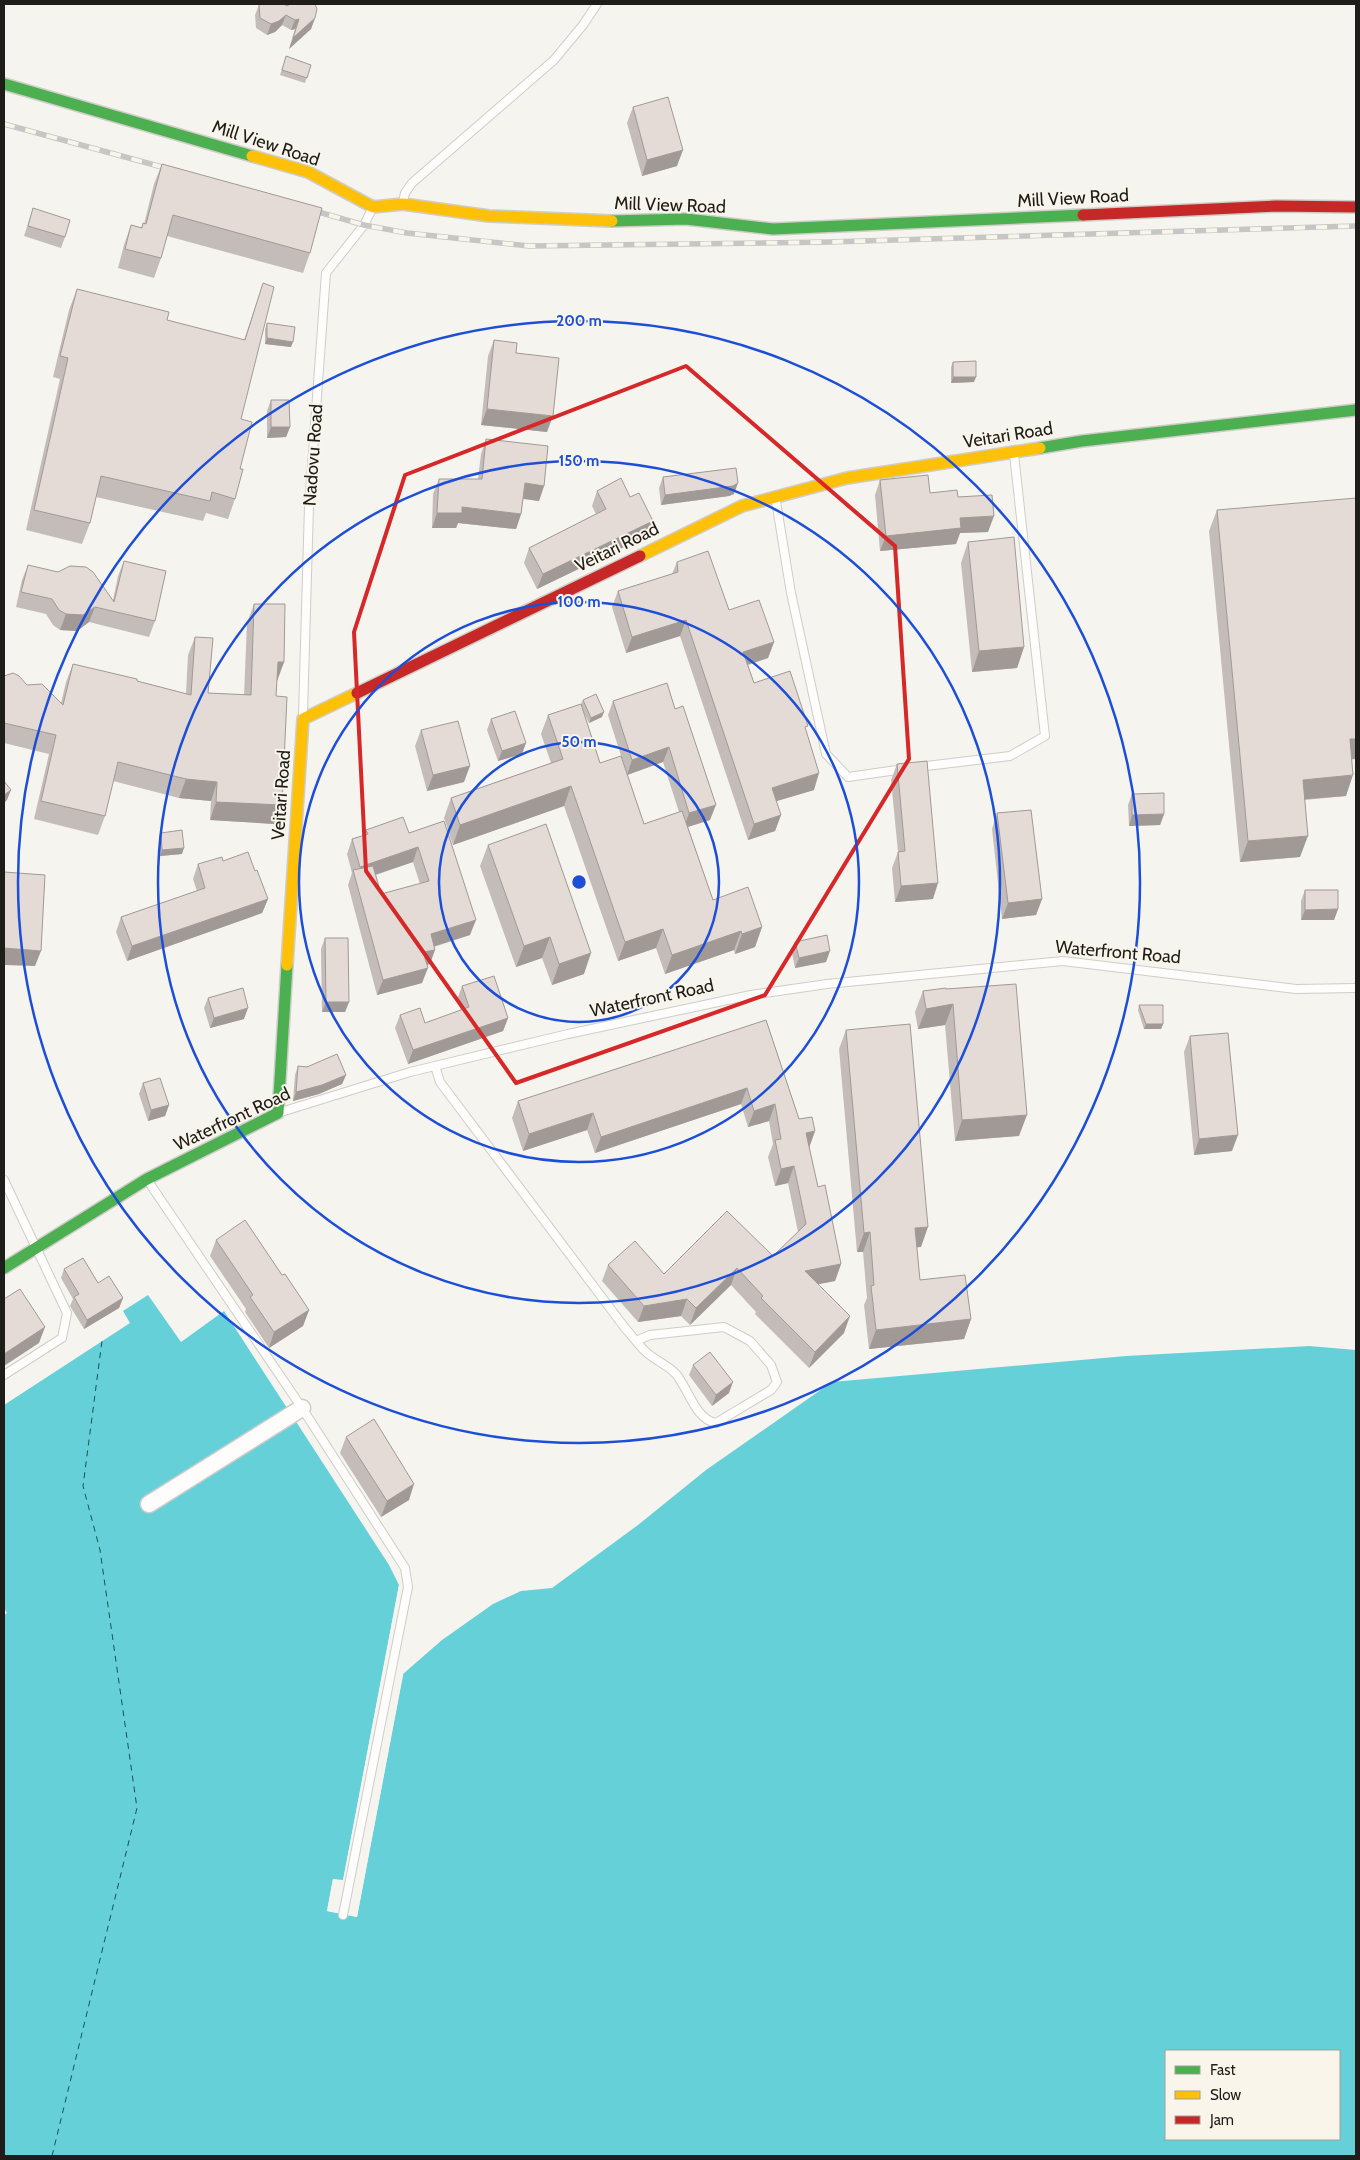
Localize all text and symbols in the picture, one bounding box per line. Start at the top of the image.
street label: Mill View Road [209,115,323,171]
street label: Mill View Road [1017,184,1129,212]
street label: Mill View Road [614,192,726,218]
text: 200 m [556,312,602,330]
street label: Nadovu Road [298,403,328,507]
street label: Veitari Road [962,417,1054,453]
text: 150 m [559,452,599,470]
street label: Veitari Road [572,517,662,577]
text: 100 m [557,593,601,611]
text: 50 m [561,733,597,751]
street label: Veitari Road [267,749,295,841]
centre of rings [570,873,588,891]
street label: Waterfront Road [1054,936,1182,968]
street label: Waterfront Road [588,974,716,1022]
street label: Waterfront Road [170,1082,294,1156]
legend [1165,2050,1340,2140]
text: Fast [1210,2061,1235,2079]
text: Slow [1210,2086,1241,2104]
text: Jam [1209,2111,1234,2129]

